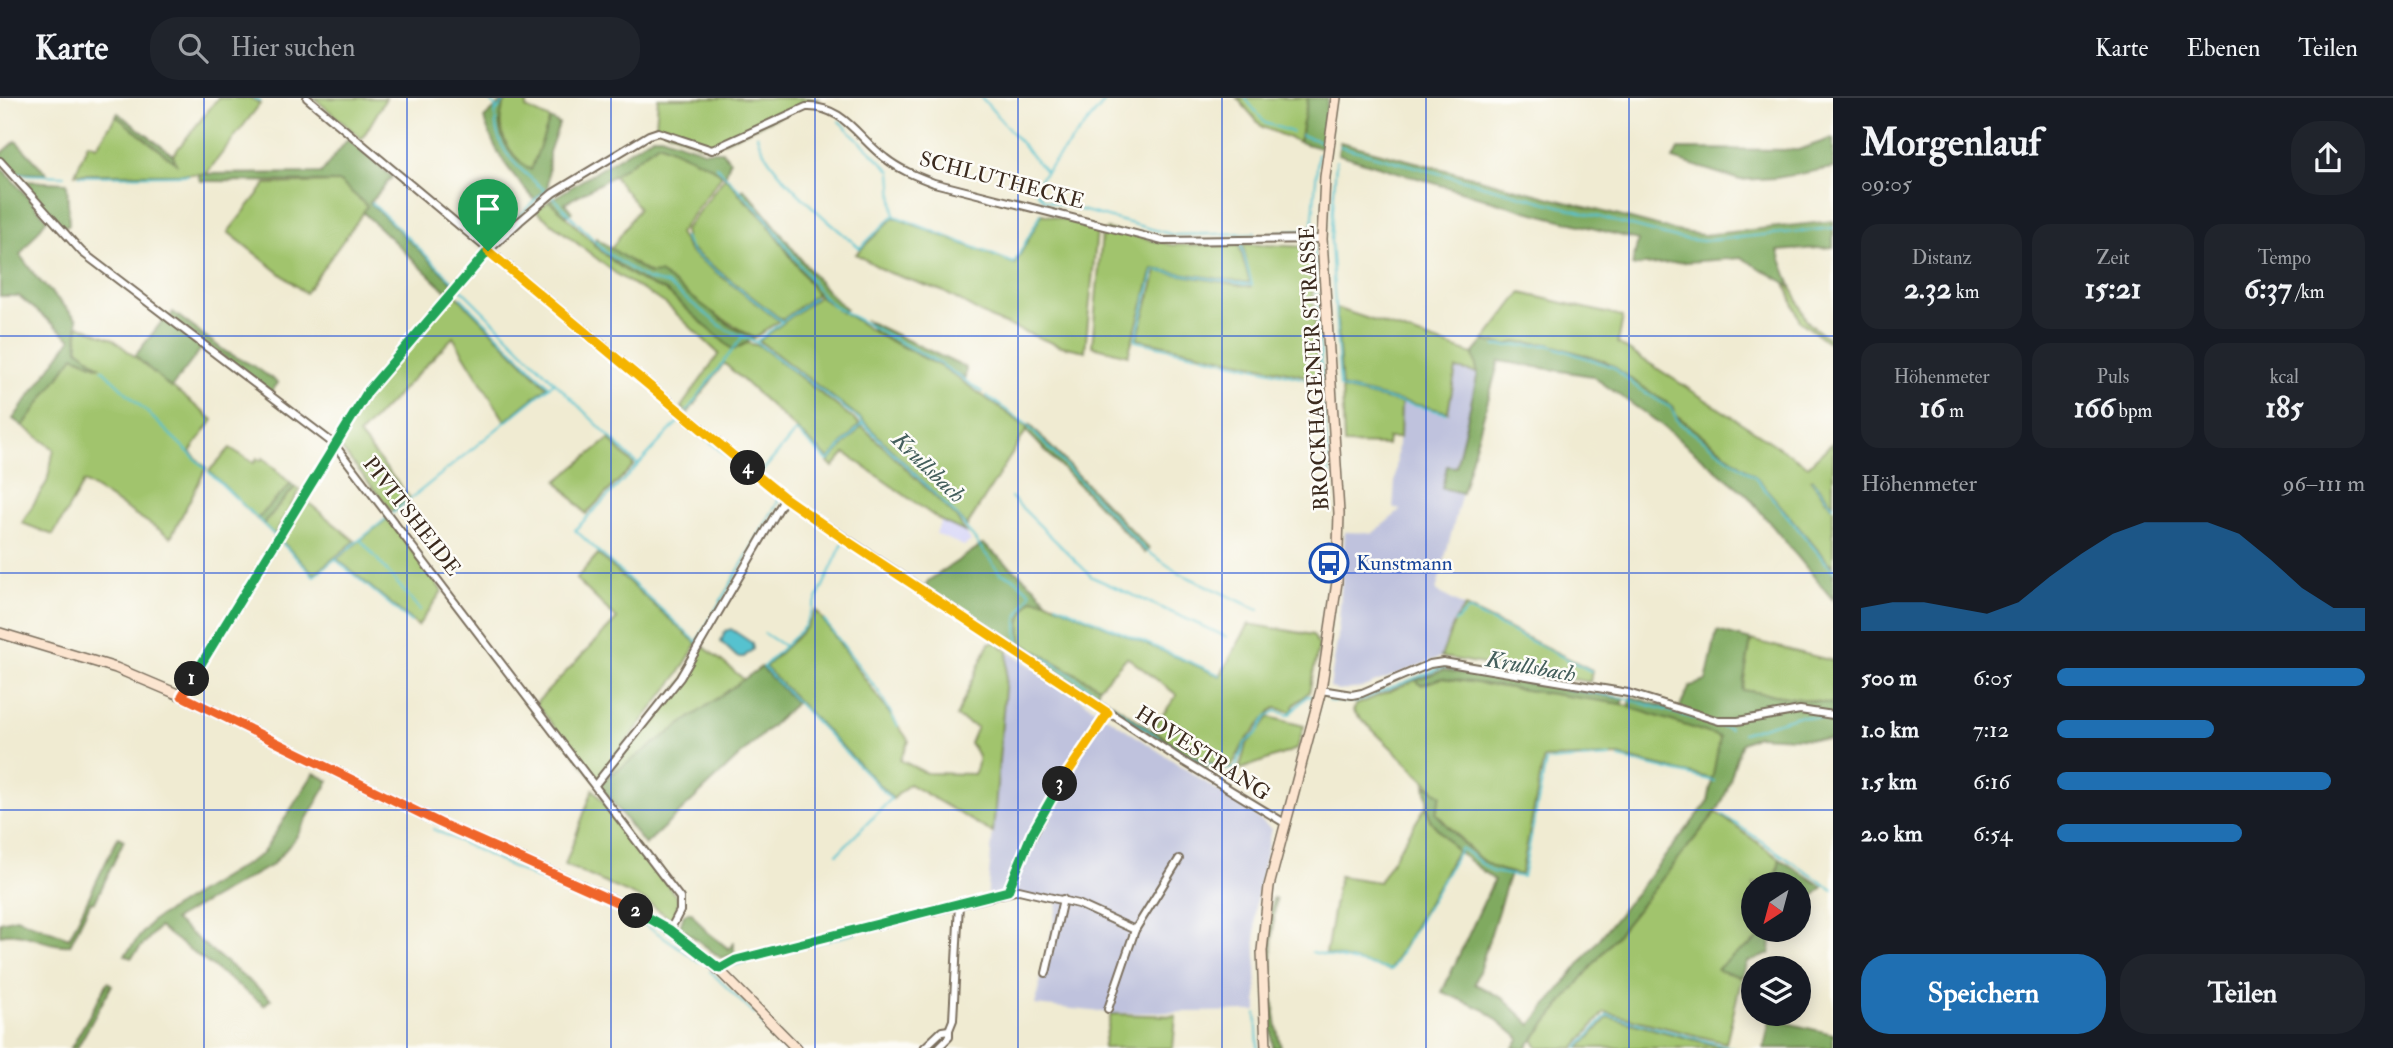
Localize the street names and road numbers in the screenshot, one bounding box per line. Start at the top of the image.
street label: SCHLUTHECKE [916,145,1087,216]
street label: BROCKHAGENER STRASSE [1294,224,1335,511]
street label: PIVITSHEIDE [357,451,467,581]
street label: HOVESTRANG [1130,700,1275,807]

